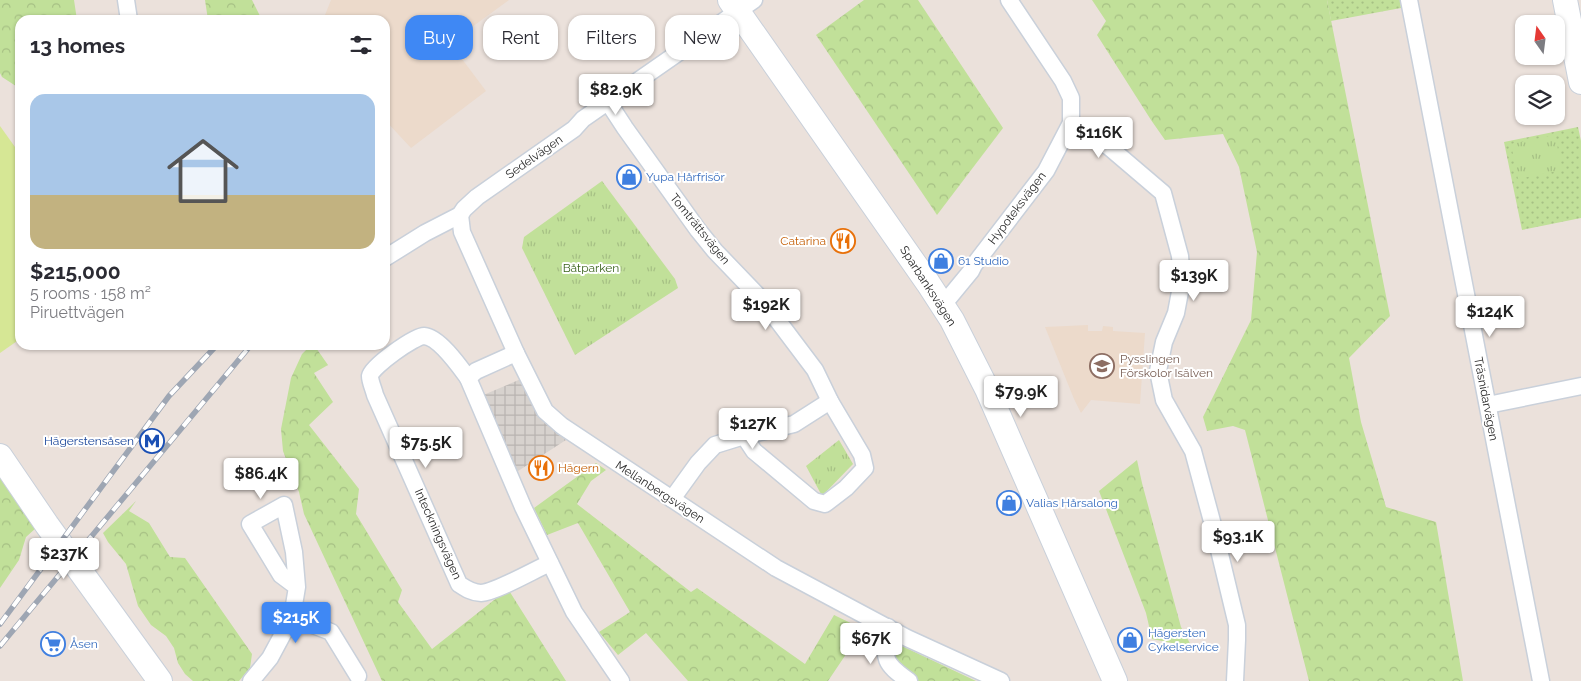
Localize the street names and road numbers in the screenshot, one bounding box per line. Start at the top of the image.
street label: Sedelvägen [503,132,565,182]
street label: Hypoteksvägen [985,169,1049,247]
street label: Tomträttsvägen [667,191,733,267]
street label: Sparbanksvägen [897,243,959,329]
street label: Träsnidarvägen [1471,356,1501,442]
street label: Mellanbergsvägen [613,458,707,526]
street label: Inteckningsvägen [412,487,464,581]

